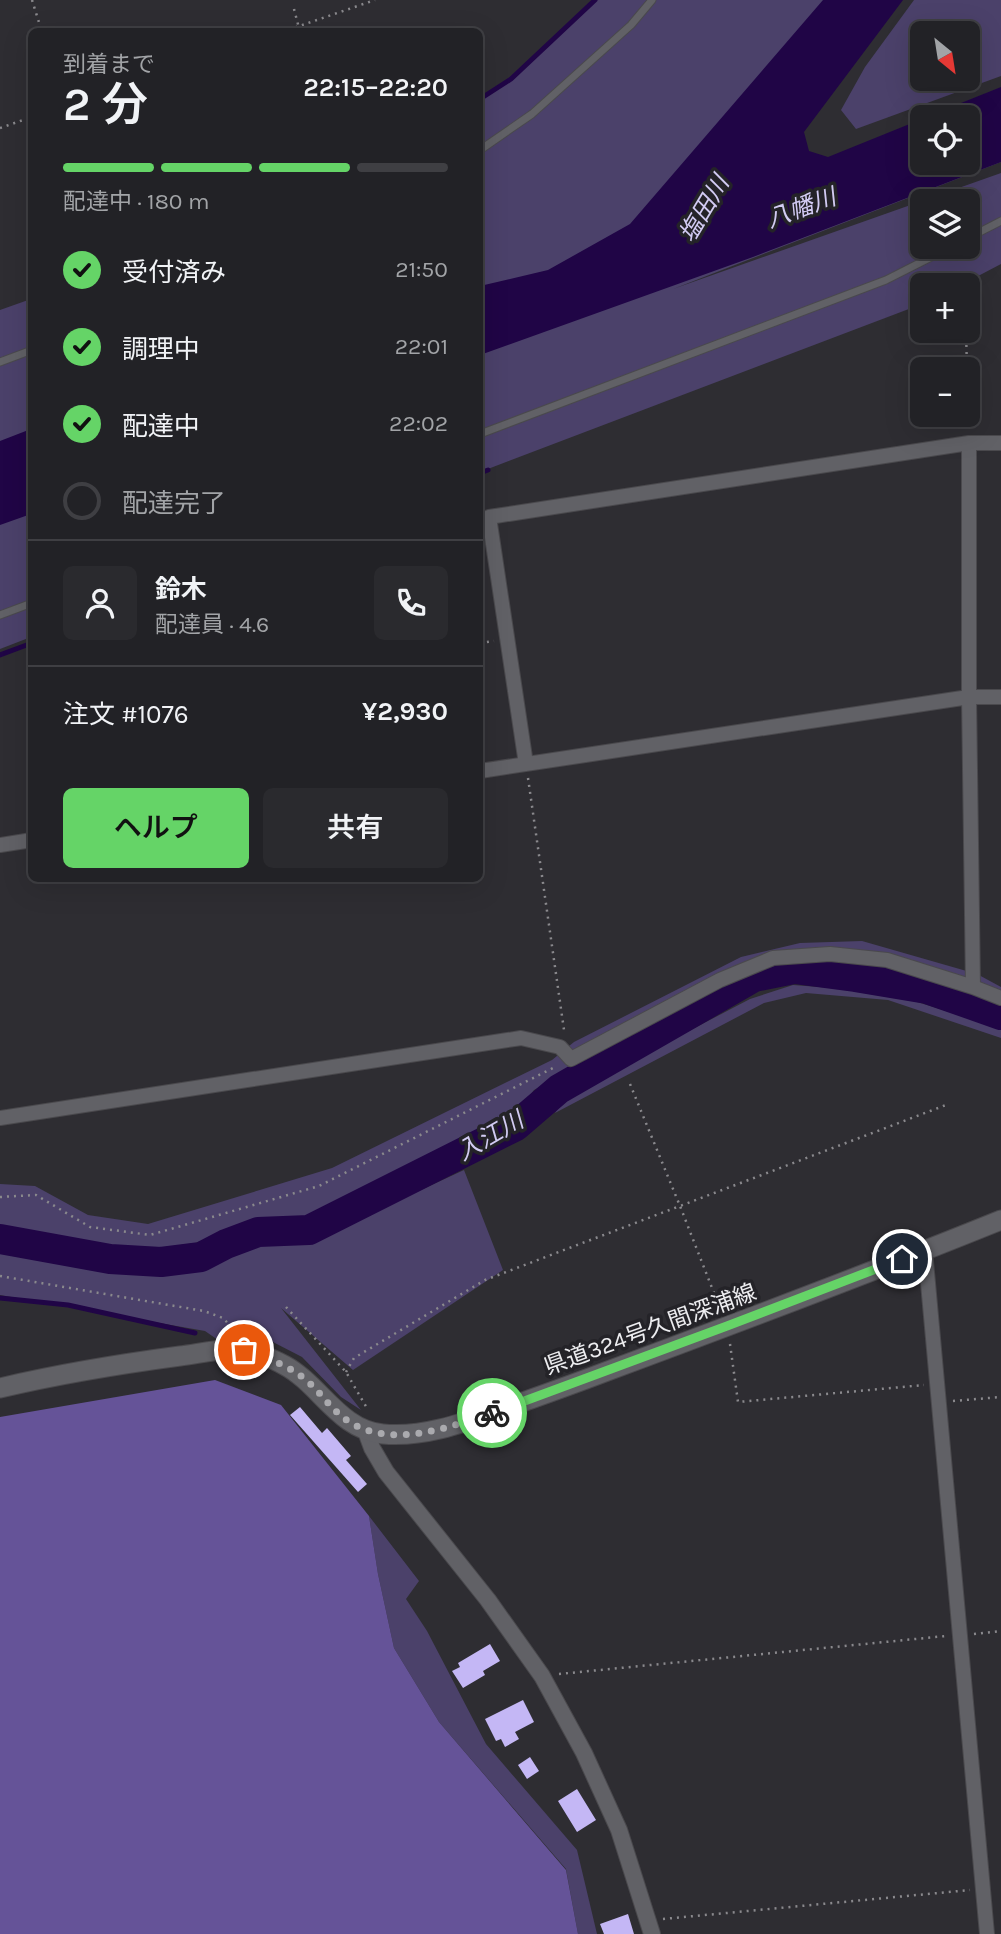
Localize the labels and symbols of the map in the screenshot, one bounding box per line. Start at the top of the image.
north arrow [910,21,980,91]
water label: 塩田川 [673,168,736,247]
water label: 八幡川 [762,182,842,233]
water label: 入江川 [452,1104,531,1166]
pin [872,1229,932,1289]
street label: 県道324号久間深浦線 [540,1279,760,1380]
pin [214,1320,274,1380]
courier [457,1378,527,1448]

